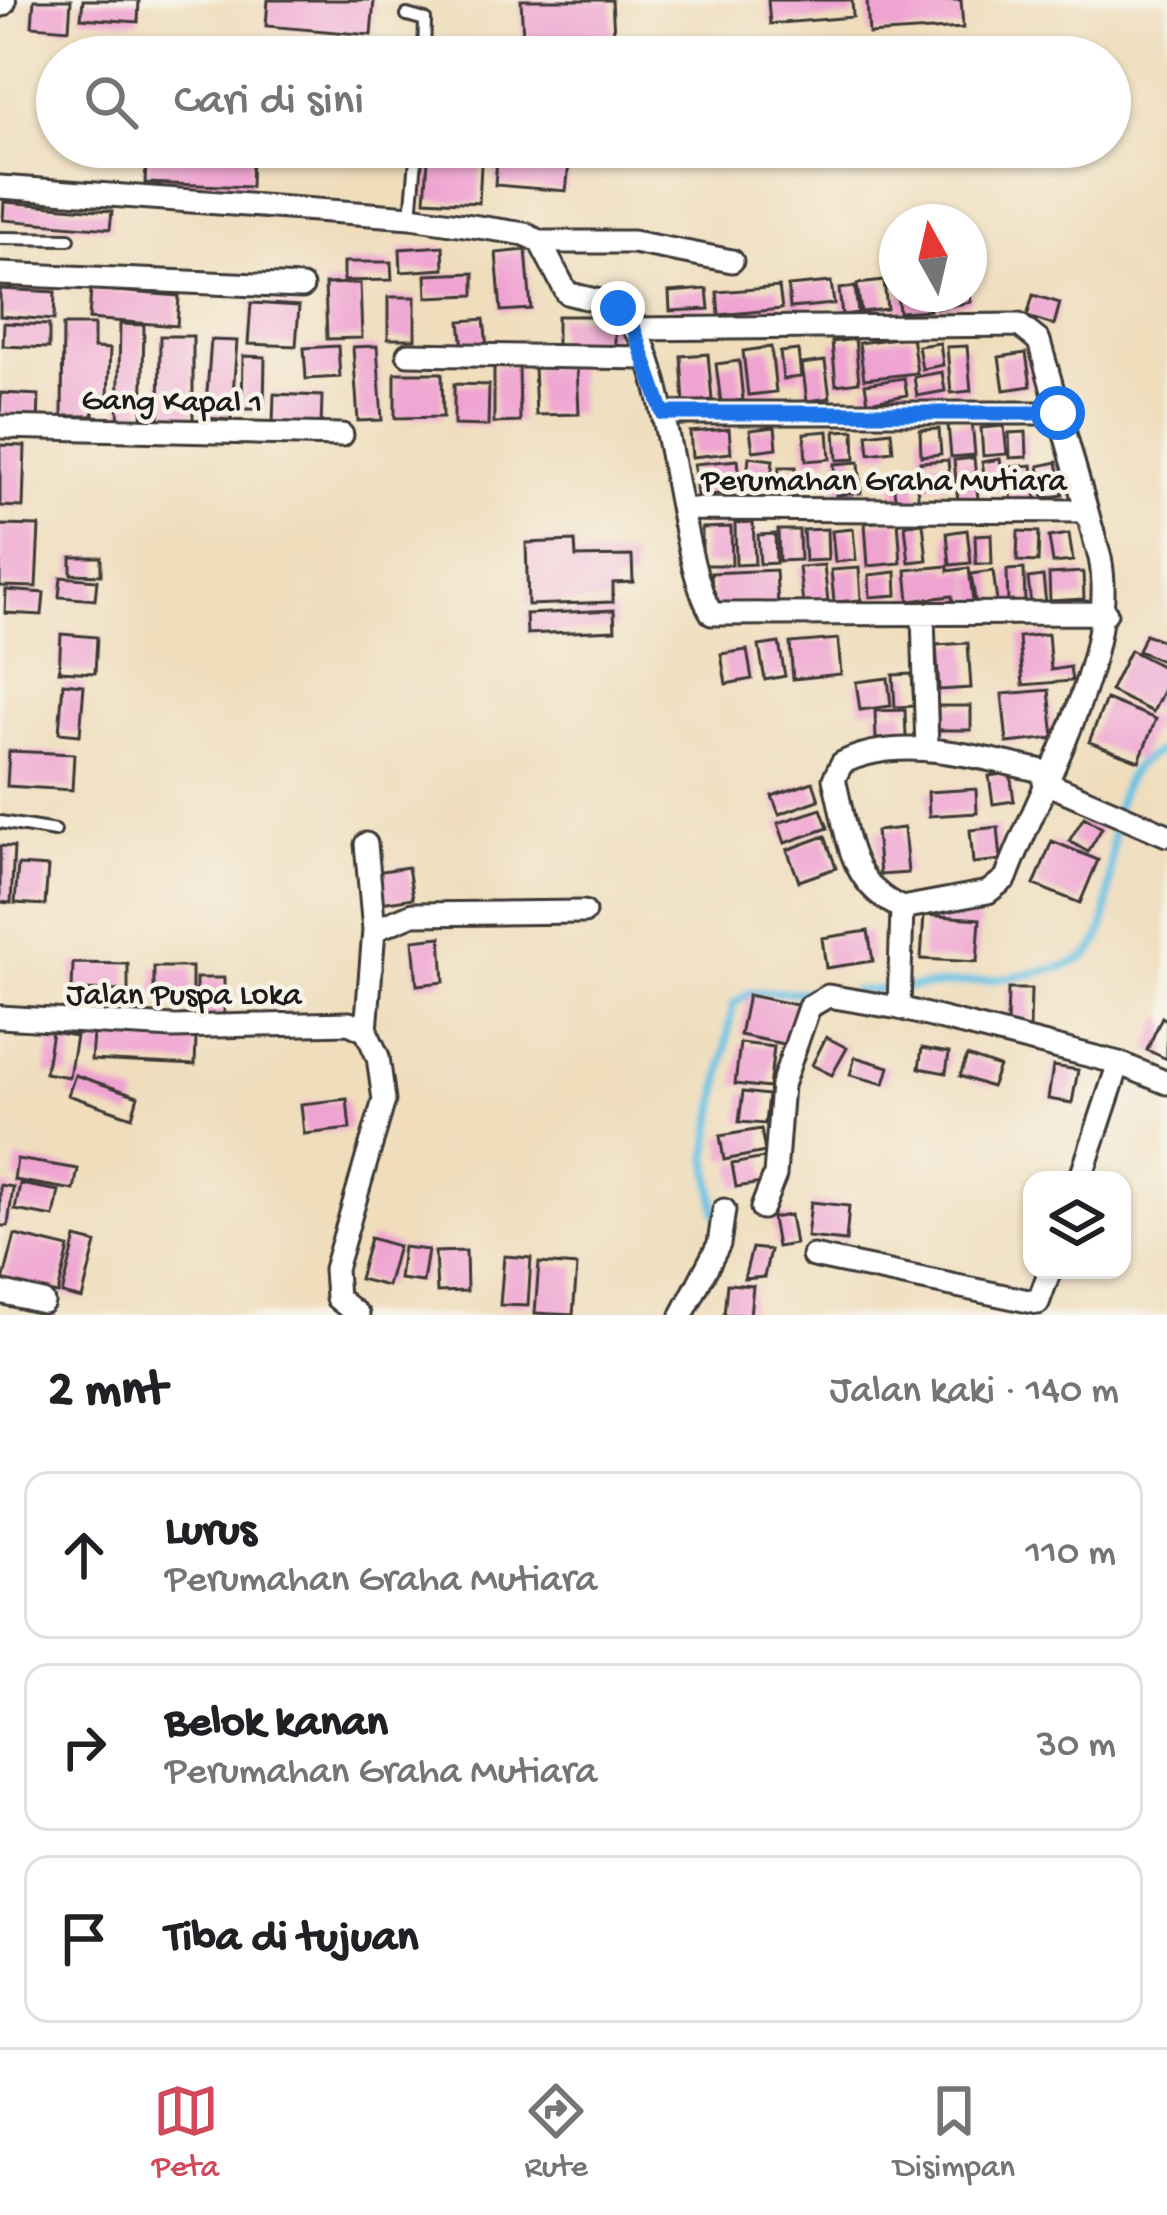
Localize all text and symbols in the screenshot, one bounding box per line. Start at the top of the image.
search box [36,36,1131,168]
icon: search [78,69,144,135]
text: Cari di sini [174,76,364,129]
north arrow [879,204,987,312]
route end [591,281,645,335]
street label: Gang Kapal 1 [81,383,263,425]
route start [1031,386,1085,440]
street label: Perumahan Graha Mutiara [700,464,1069,502]
street label: Jalan Puspa Loka [66,978,303,1016]
map controls [1023,1171,1131,1279]
button: layers [1023,1171,1131,1279]
text: 2 mnt [48,1363,166,1423]
text: Jalan kaki · 140 m [830,1370,1119,1416]
text: Lurus [165,1506,256,1559]
icon: ahead [51,1522,117,1588]
text: 110 m [1025,1532,1116,1578]
text: Perumahan Graha Mutiara [165,1559,597,1605]
text: Belok kanan [165,1698,388,1751]
icon: right [51,1714,117,1780]
text: 30 m [1037,1724,1116,1770]
text: Perumahan Graha Mutiara [165,1751,597,1797]
icon: arrive [51,1906,117,1972]
text: Tiba di tujuan [165,1913,418,1966]
tab: Peta [152,2078,219,2188]
tab: Rute [523,2078,589,2188]
tab: Disimpan [893,2078,1015,2188]

